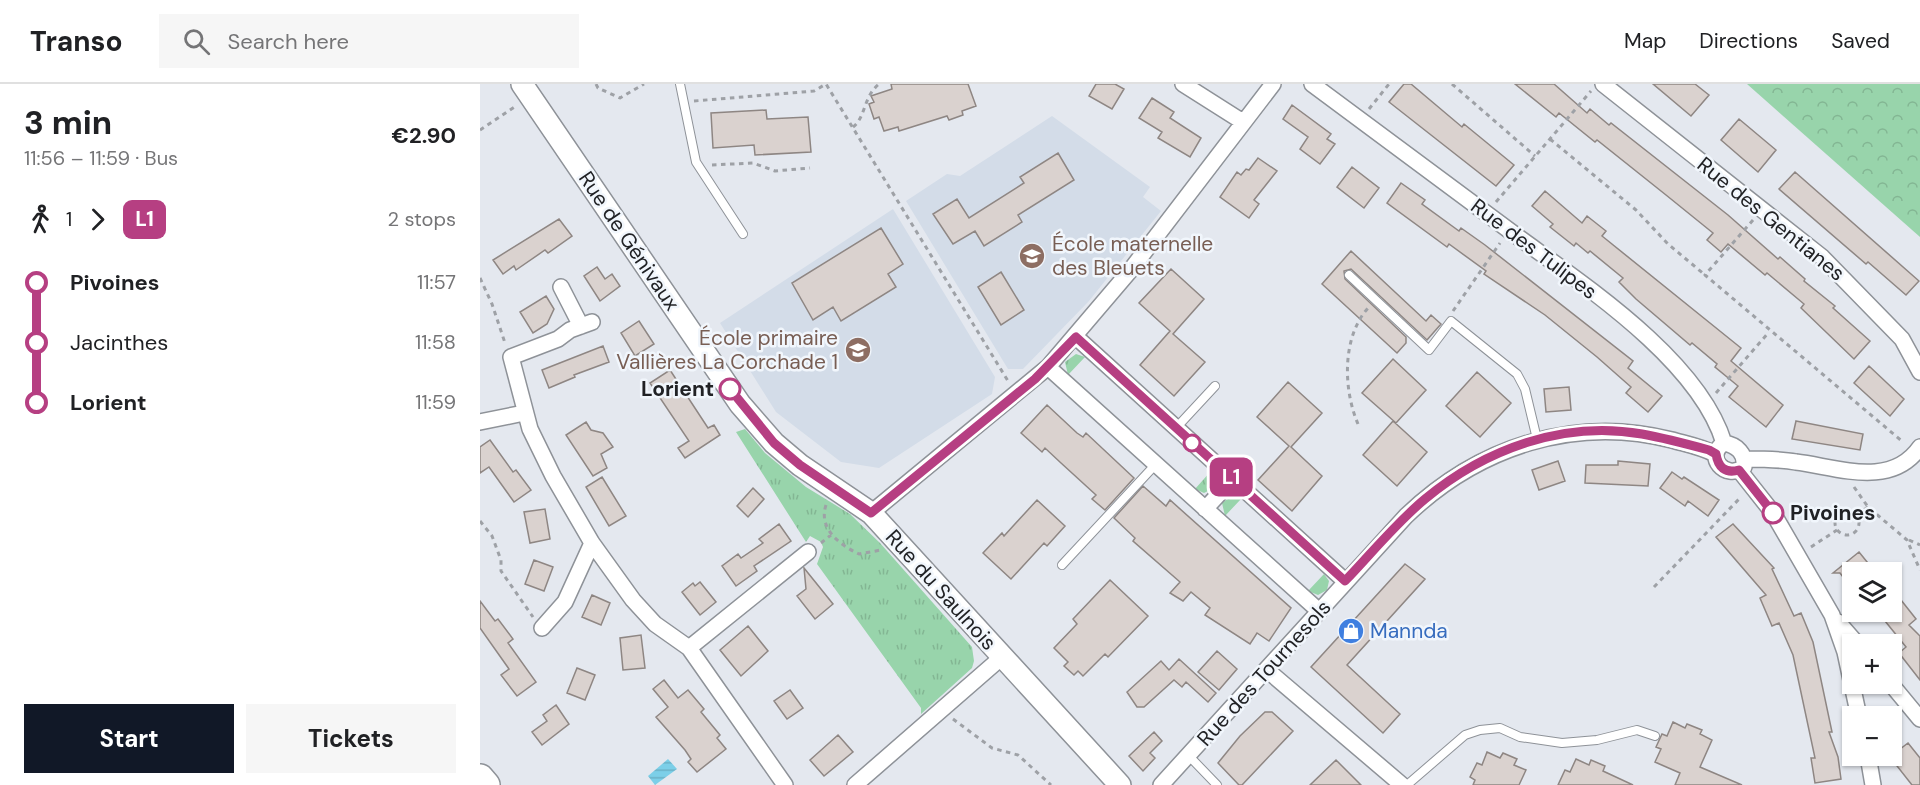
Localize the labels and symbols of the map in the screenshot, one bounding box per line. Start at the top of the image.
street label: Rue des Gentianes [1691,151,1851,287]
street label: Rue de Génivaux [572,166,686,316]
street label: Rue des Tulipes [1465,192,1603,306]
place label: École maternelle des Bleuets [1052,230,1213,282]
school or university icon: École maternelle des Bleuets [1017,241,1047,271]
place label: École primaire Vallières La Corchade 1 [616,324,838,376]
school or university icon: École primaire Vallières La Corchade 1 [843,335,873,365]
place label: Lorient [641,375,714,403]
marker: Lorient [719,378,741,400]
unlabelled marker [1183,434,1201,452]
line badge: L1 [1204,458,1258,496]
place label: Pivoines [1790,499,1875,527]
marker: Pivoines [1762,502,1784,524]
street label: Rue du Saulnois [879,524,1003,656]
street label: Rue des Tournesols [1191,594,1337,752]
shop icon: Mannda [1336,616,1366,646]
place label: Mannda [1370,617,1448,645]

